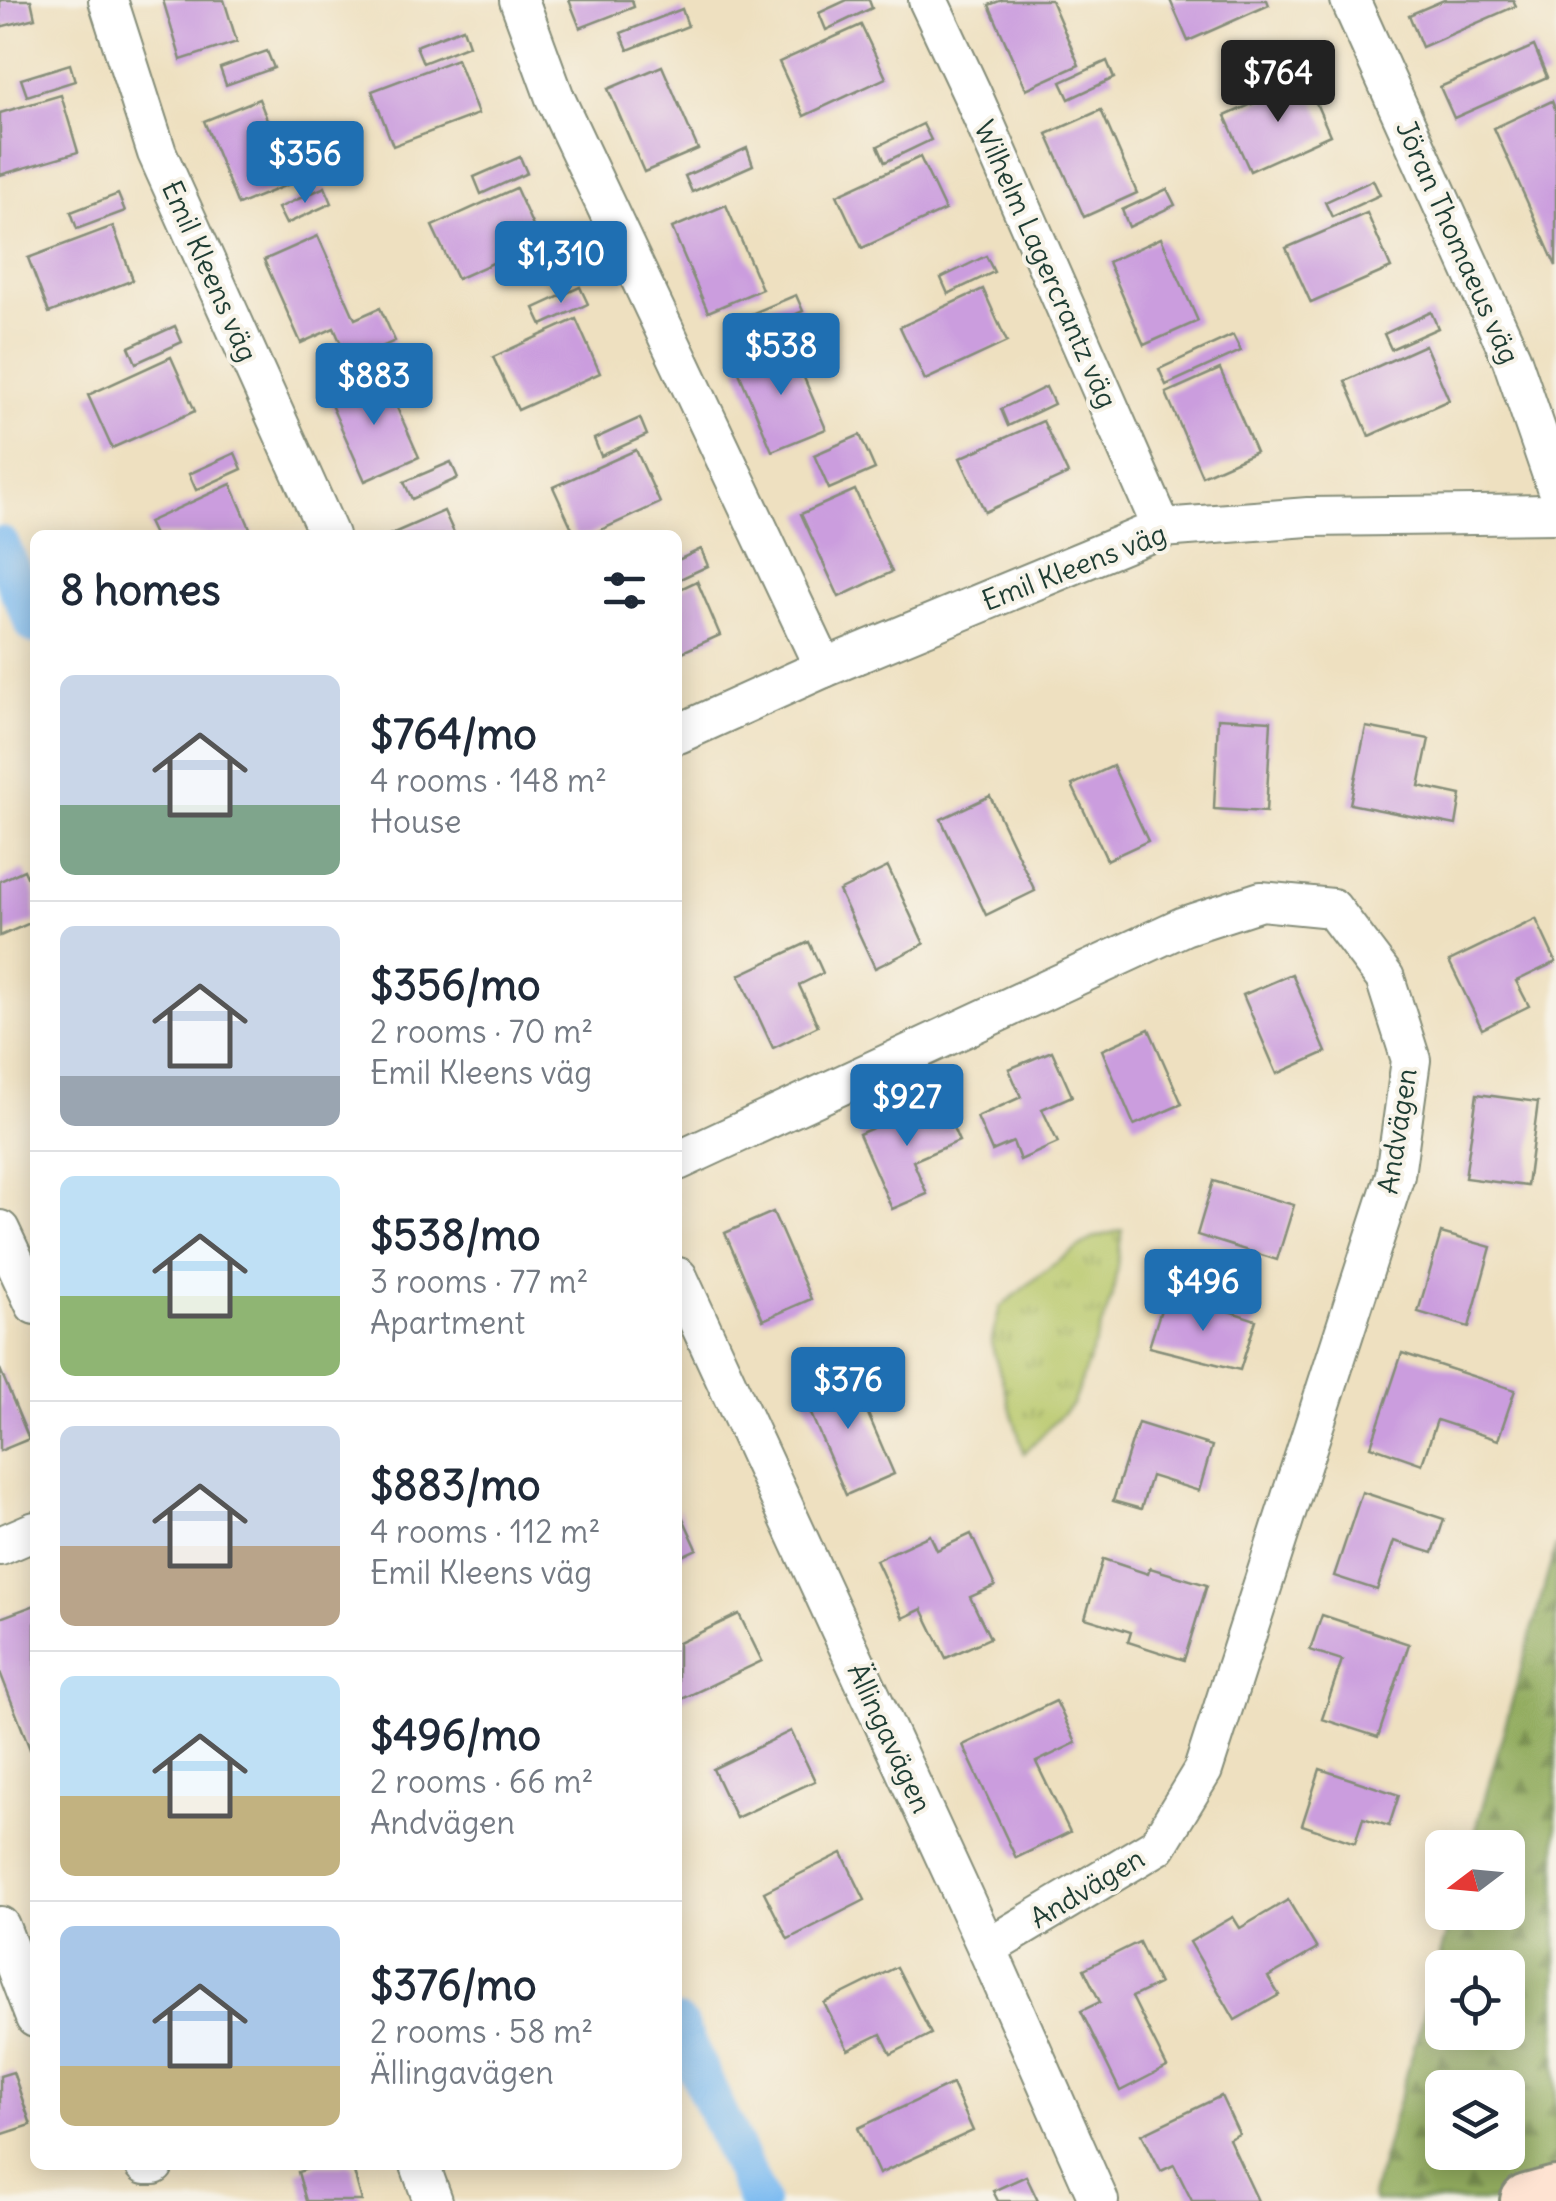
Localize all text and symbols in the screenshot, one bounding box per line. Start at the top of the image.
pin: $764 [1219,40,1337,125]
text: $764 [1243,52,1313,93]
street label: Wilhelm Lagercrantz väg [966,114,1126,414]
street label: Jöran Thomaeus väg [1388,115,1528,369]
pin: $356 [246,121,364,206]
text: $356 [269,133,341,174]
street label: Emil Kleens väg [154,175,266,367]
pin: $1,310 [480,221,642,306]
text: $1,310 [517,233,605,274]
pin: $538 [722,313,840,398]
text: $538 [745,325,817,366]
pin: $883 [315,343,433,428]
text: $883 [338,355,410,396]
street label: Emil Kleens väg [977,515,1171,619]
icon: filters [597,563,652,618]
text: 8 homes [60,564,221,616]
text: $764/mo [370,708,537,760]
icon: home [140,715,260,835]
text: 4 rooms · 148 m² [370,760,607,801]
text: House [370,801,461,842]
text: $356/mo [370,959,541,1011]
icon: home [140,966,260,1086]
text: 2 rooms · 70 m² [370,1011,593,1052]
text: Emil Kleens väg [370,1052,592,1093]
pin: $927 [848,1064,966,1149]
street label: Andvägen [1369,1066,1425,1196]
text: $927 [872,1076,942,1117]
text: $538/mo [370,1209,541,1261]
icon: home [140,1216,260,1336]
pin: $496 [1144,1249,1262,1334]
text: 3 rooms · 77 m² [370,1261,589,1302]
text: $496 [1166,1261,1240,1302]
text: Apartment [370,1302,525,1343]
pin: $376 [789,1347,907,1432]
text: $376 [813,1359,883,1400]
text: $883/mo [370,1459,541,1511]
icon: home [140,1466,260,1586]
text: 4 rooms · 112 m² [370,1511,600,1552]
text: Emil Kleens väg [370,1552,592,1593]
street label: Ällingavägen [840,1657,941,1819]
text: $496/mo [370,1709,541,1761]
icon: home [140,1716,260,1836]
text: 2 rooms · 66 m² [370,1761,593,1802]
text: Andvägen [370,1802,515,1843]
north arrow [1425,1830,1525,1930]
map controls [1425,1830,1525,2170]
street label: Andvägen [1023,1840,1151,1936]
button: locate [1425,1950,1525,2050]
text: $376/mo [370,1959,537,2011]
icon: home [140,1966,260,2086]
text: 2 rooms · 58 m² [370,2011,593,2052]
text: Ällingavägen [370,2052,554,2093]
button: layers [1425,2070,1525,2170]

